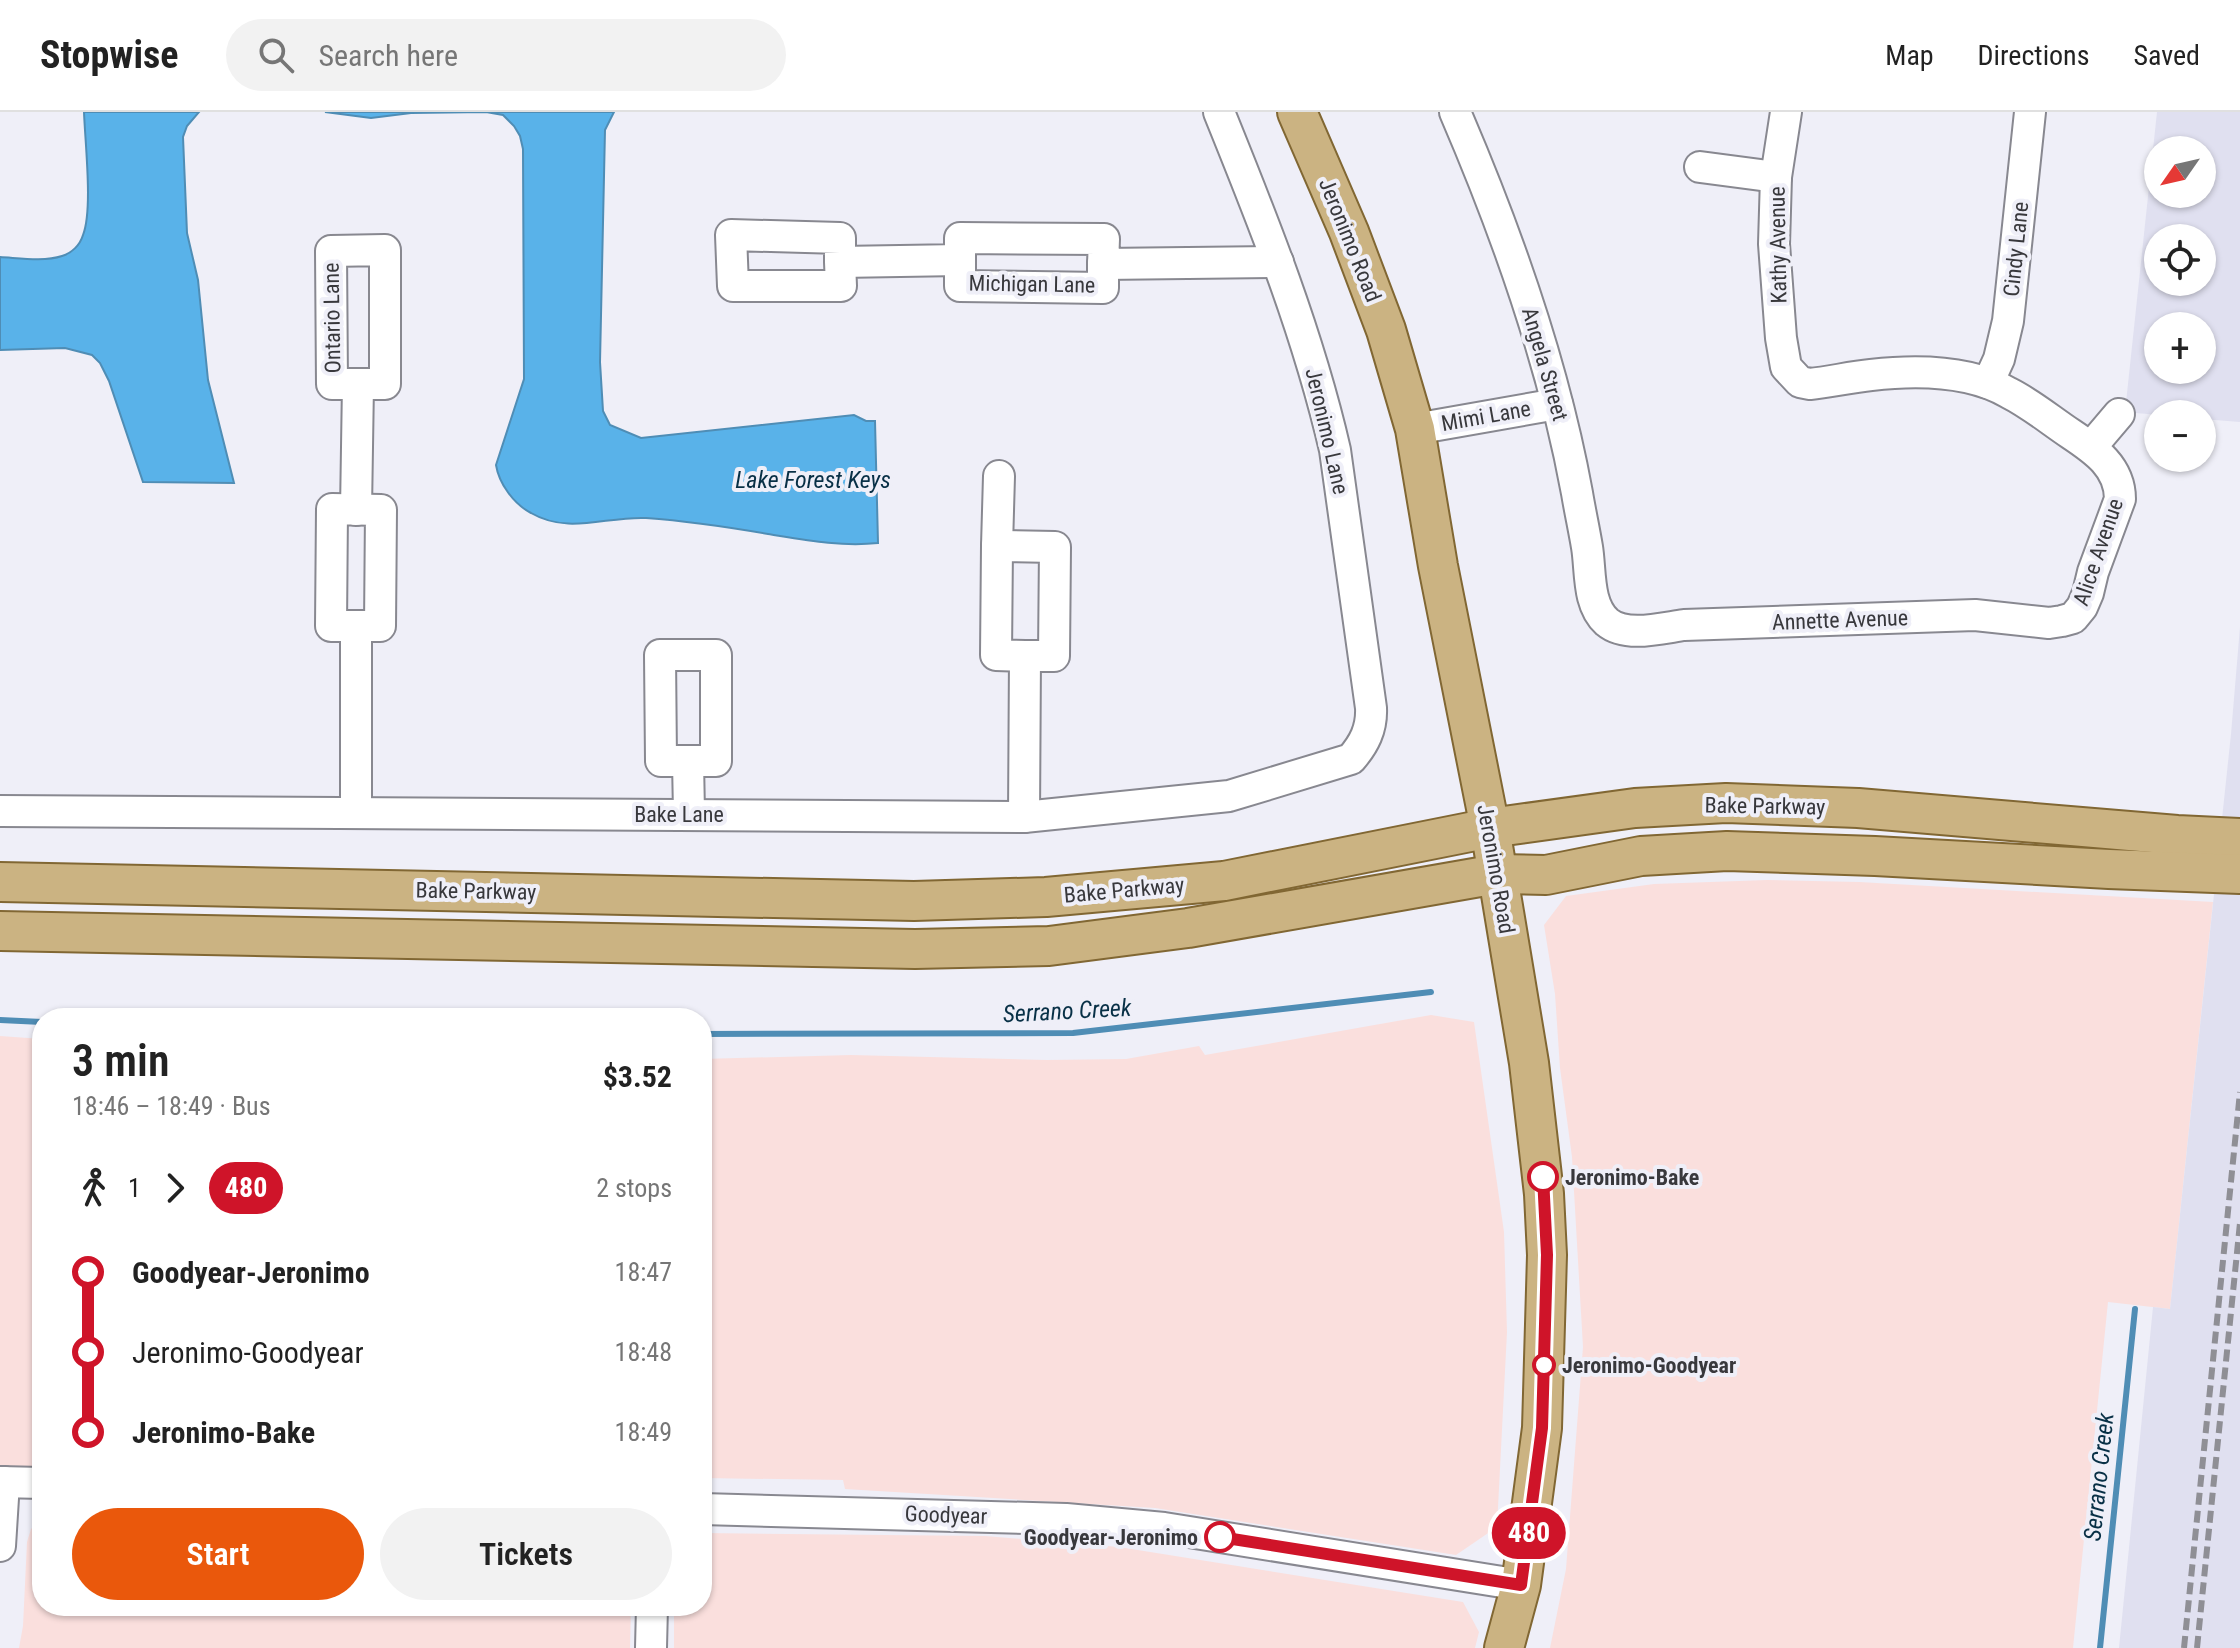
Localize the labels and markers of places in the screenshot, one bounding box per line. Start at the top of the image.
marker: Jeronimo-Bake [1528,1162,1558,1192]
place label: Jeronimo-Bake [1565,1165,1699,1190]
place label: Jeronimo-Goodyear [1562,1353,1736,1378]
marker: Jeronimo-Goodyear [1533,1354,1555,1376]
marker: Goodyear-Jeronimo [1205,1522,1235,1552]
place label: Goodyear-Jeronimo [1024,1525,1198,1550]

